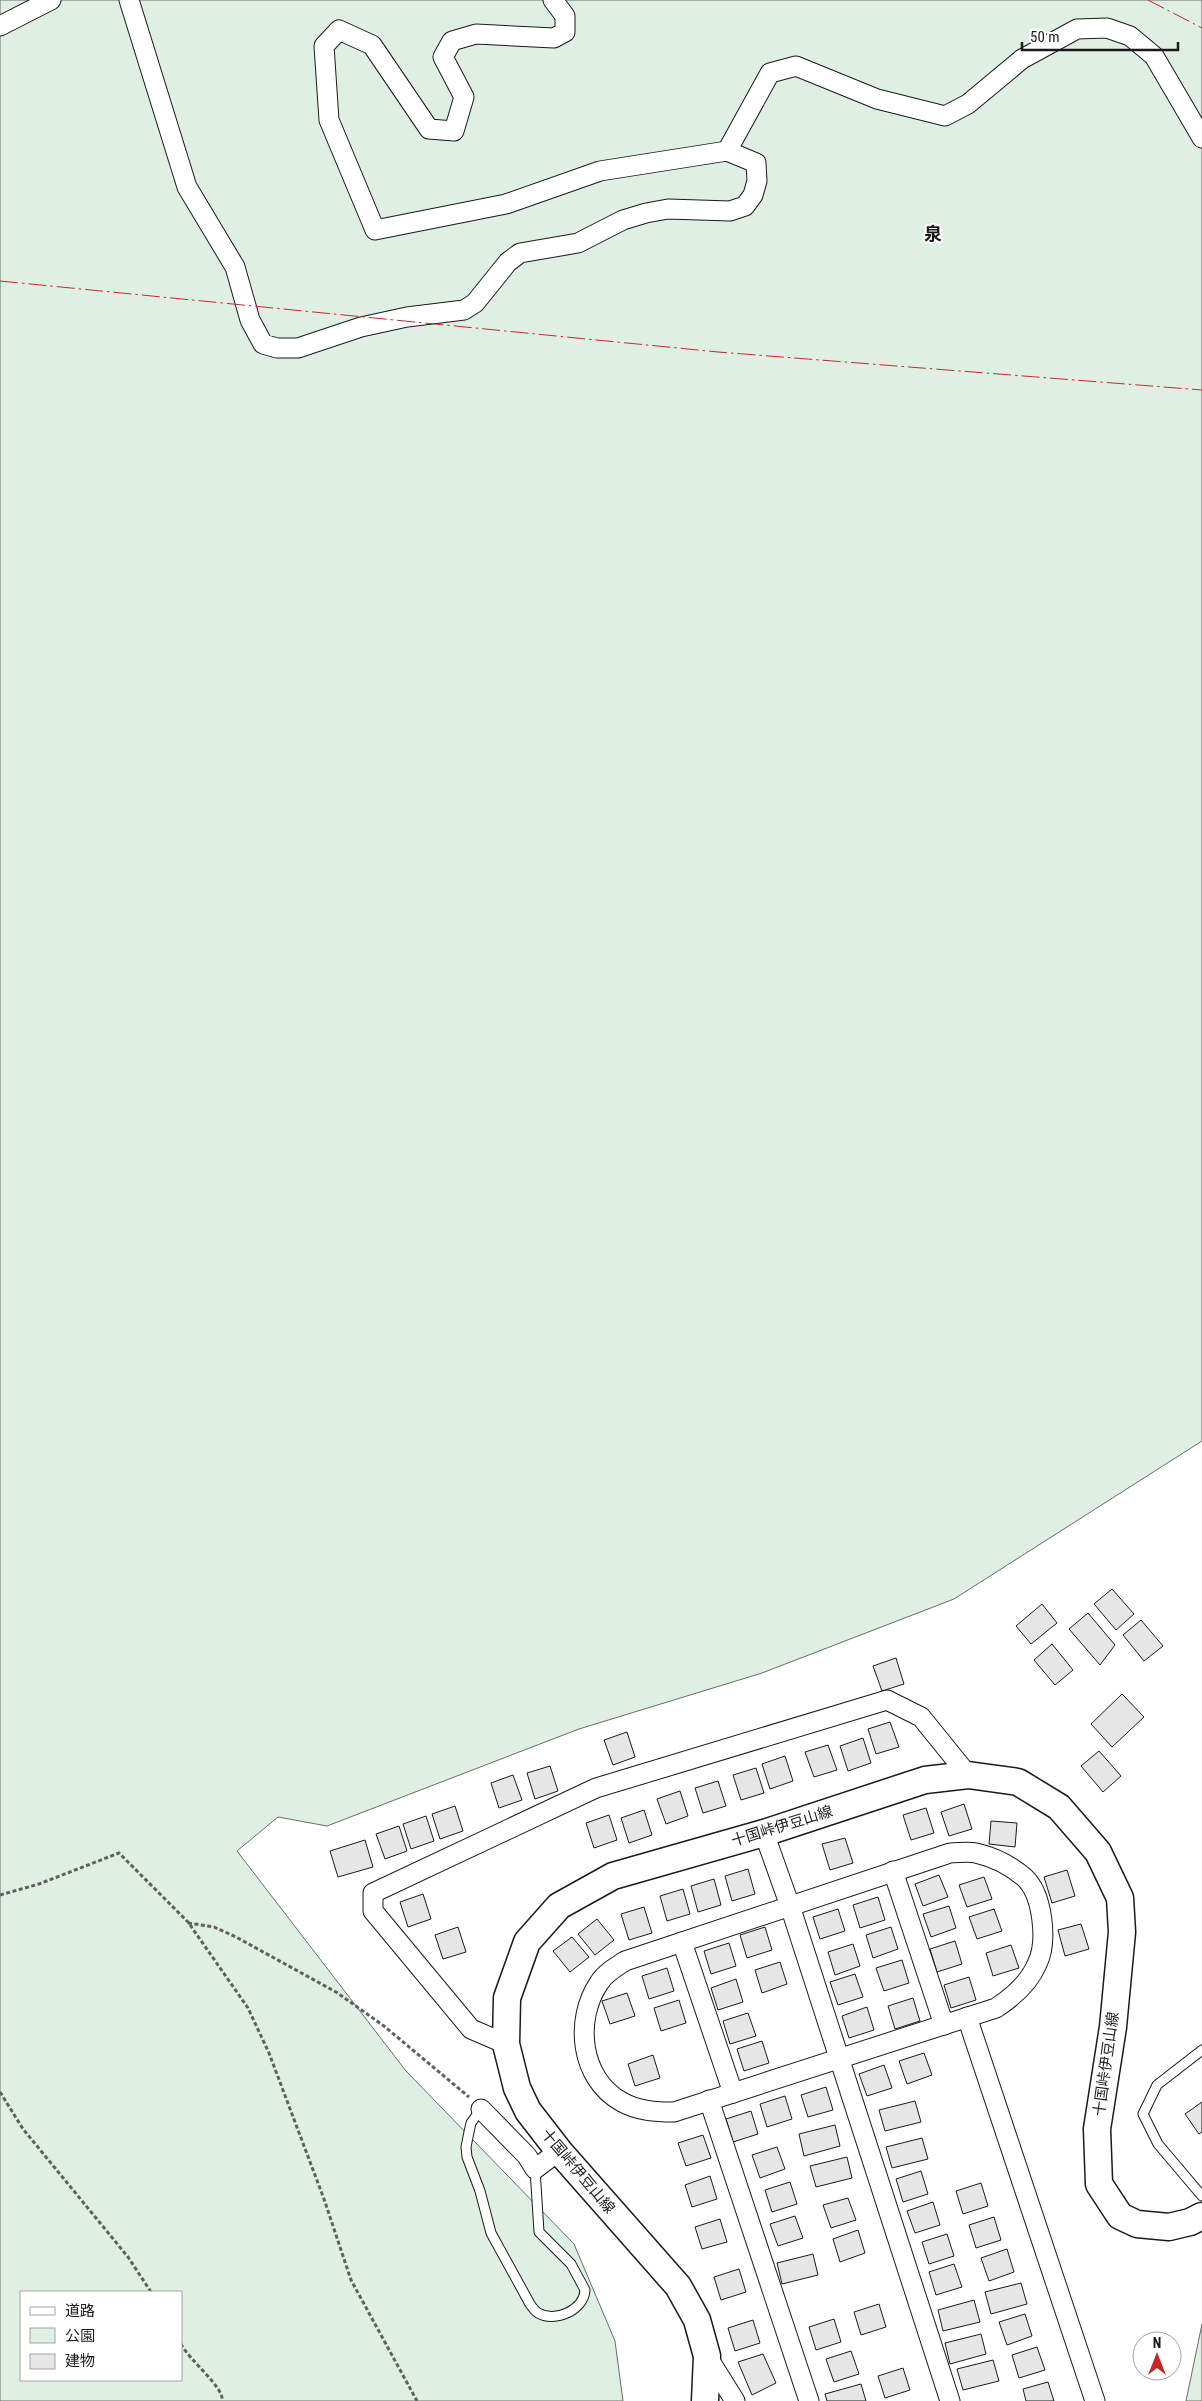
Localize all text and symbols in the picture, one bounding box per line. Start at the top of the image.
scale bar [1022,20,1178,52]
text: 50 m [1030,28,1060,46]
district label: 泉 [924,223,942,244]
street label: 十国峠伊豆山線 [729,1802,835,1850]
street label: 十国峠伊豆山線 [1090,2011,1122,2117]
street label: 十国峠伊豆山線 [537,2125,619,2217]
legend [20,2291,182,2381]
text: 道路 [65,2302,95,2320]
text: 公園 [65,2327,95,2345]
north arrow [1132,2331,1182,2381]
text: N [1153,2335,1161,2351]
text: 建物 [65,2352,95,2370]

